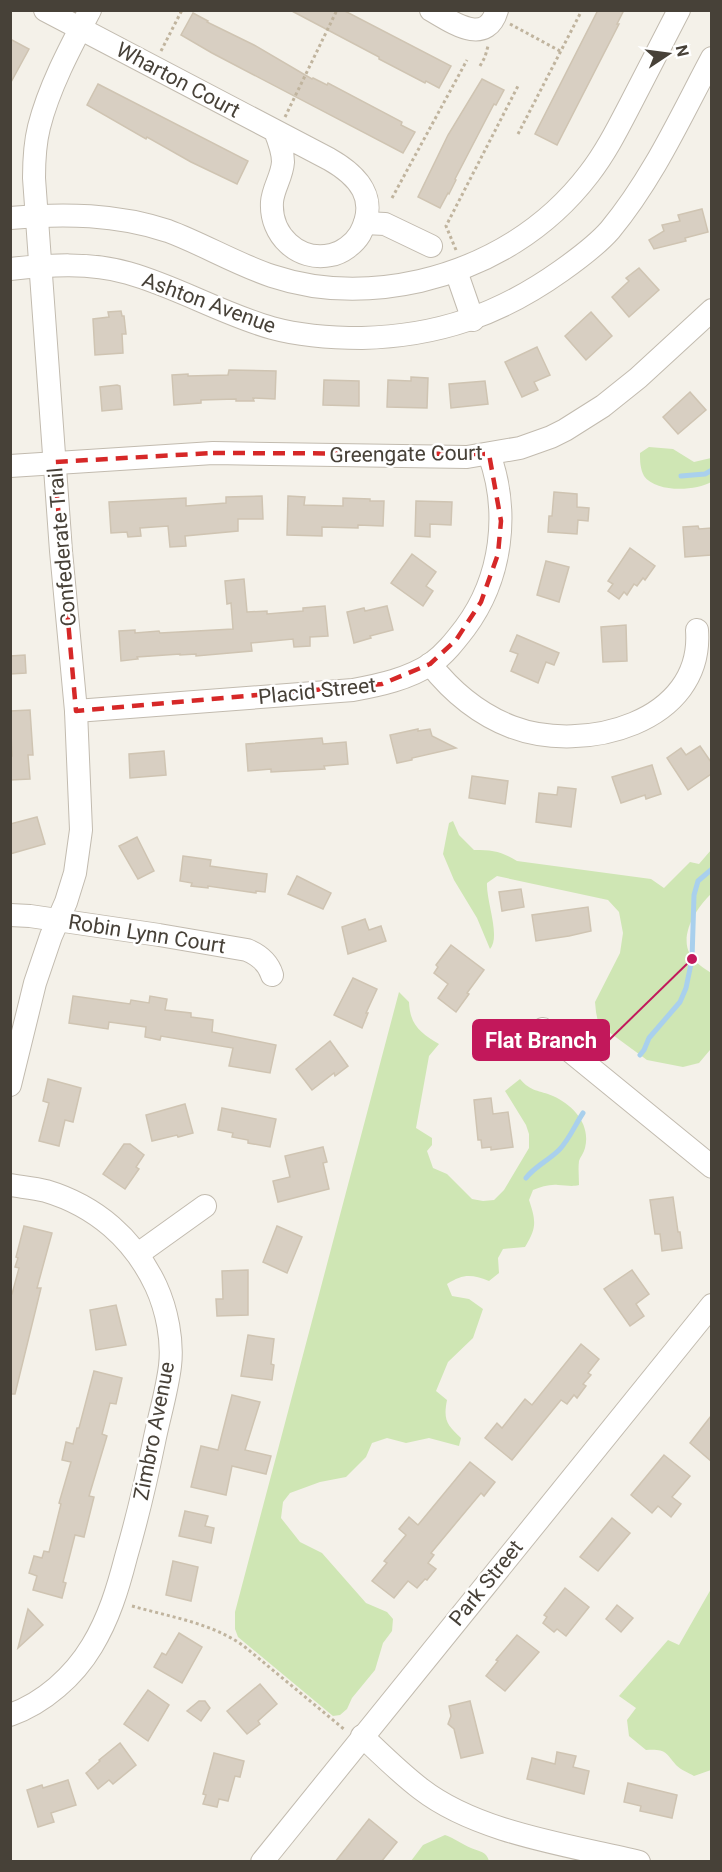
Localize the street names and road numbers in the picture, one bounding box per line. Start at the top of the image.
street label: Wharton Court [112,37,244,123]
street label: Ashton Avenue [139,268,279,338]
street label: Greengate Court [329,441,483,467]
street label: Confederate Trail [43,467,81,627]
street label: Placid Street [257,673,377,709]
street label: Robin Lynn Court [67,910,227,958]
street label: Zimbro Avenue [129,1360,179,1502]
street label: Park Street [444,1535,528,1631]

